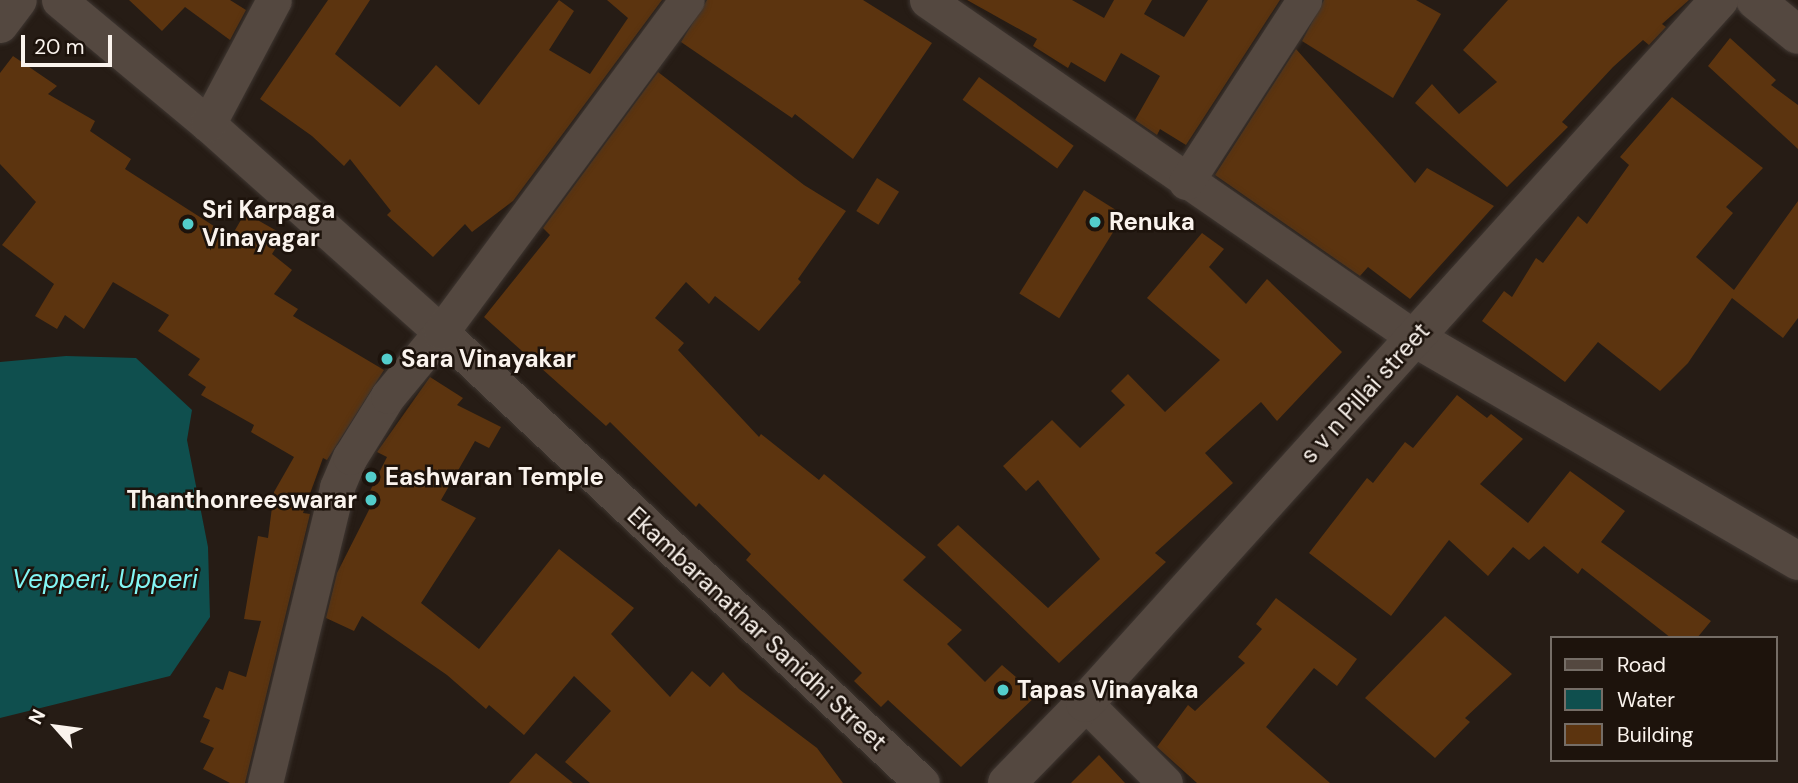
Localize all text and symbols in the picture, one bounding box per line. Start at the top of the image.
scale bar [24,21,116,65]
text: 20 m [34,33,85,61]
place label: Sri Karpaga Vinayagar [202,196,335,252]
place label: Renuka [1109,208,1195,236]
marker: Renuka [1087,214,1103,230]
marker: Sri Karpaga Vinayagar [180,216,196,232]
street label: s v n Pillai street [1294,317,1436,469]
place label: Sara Vinayakar [401,345,576,373]
marker: Sara Vinayakar [379,351,395,367]
place label: Eashwaran Temple [385,463,604,491]
marker: Eashwaran Temple [363,469,379,485]
place label: Thanthonreeswarar [127,486,357,514]
marker: Thanthonreeswarar [363,492,379,508]
street label: Ekambaranathar Sanidhi Street [622,501,892,757]
water label: Vepperi, Upperi [12,564,198,596]
legend [1549,636,1777,762]
text: Road [1617,651,1666,679]
place label: Tapas Vinayaka [1017,676,1199,704]
marker: Tapas Vinayaka [995,682,1011,698]
text: Water [1617,686,1675,714]
north arrow [21,692,91,762]
text: N [23,705,51,729]
text: Building [1617,721,1693,749]

